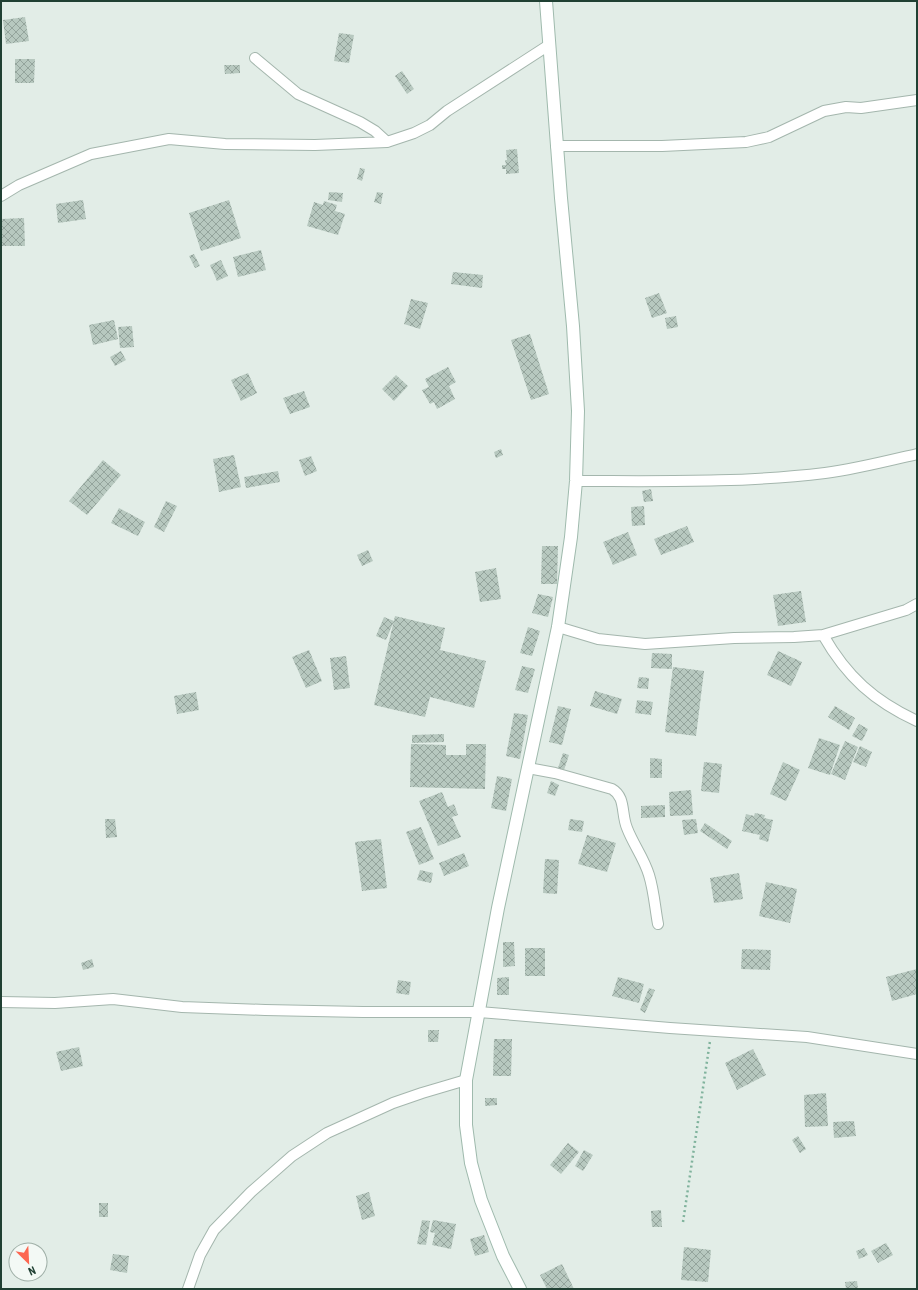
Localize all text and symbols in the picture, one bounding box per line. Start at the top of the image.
north arrow [8,1242,48,1282]
text: N [26,1263,38,1278]

